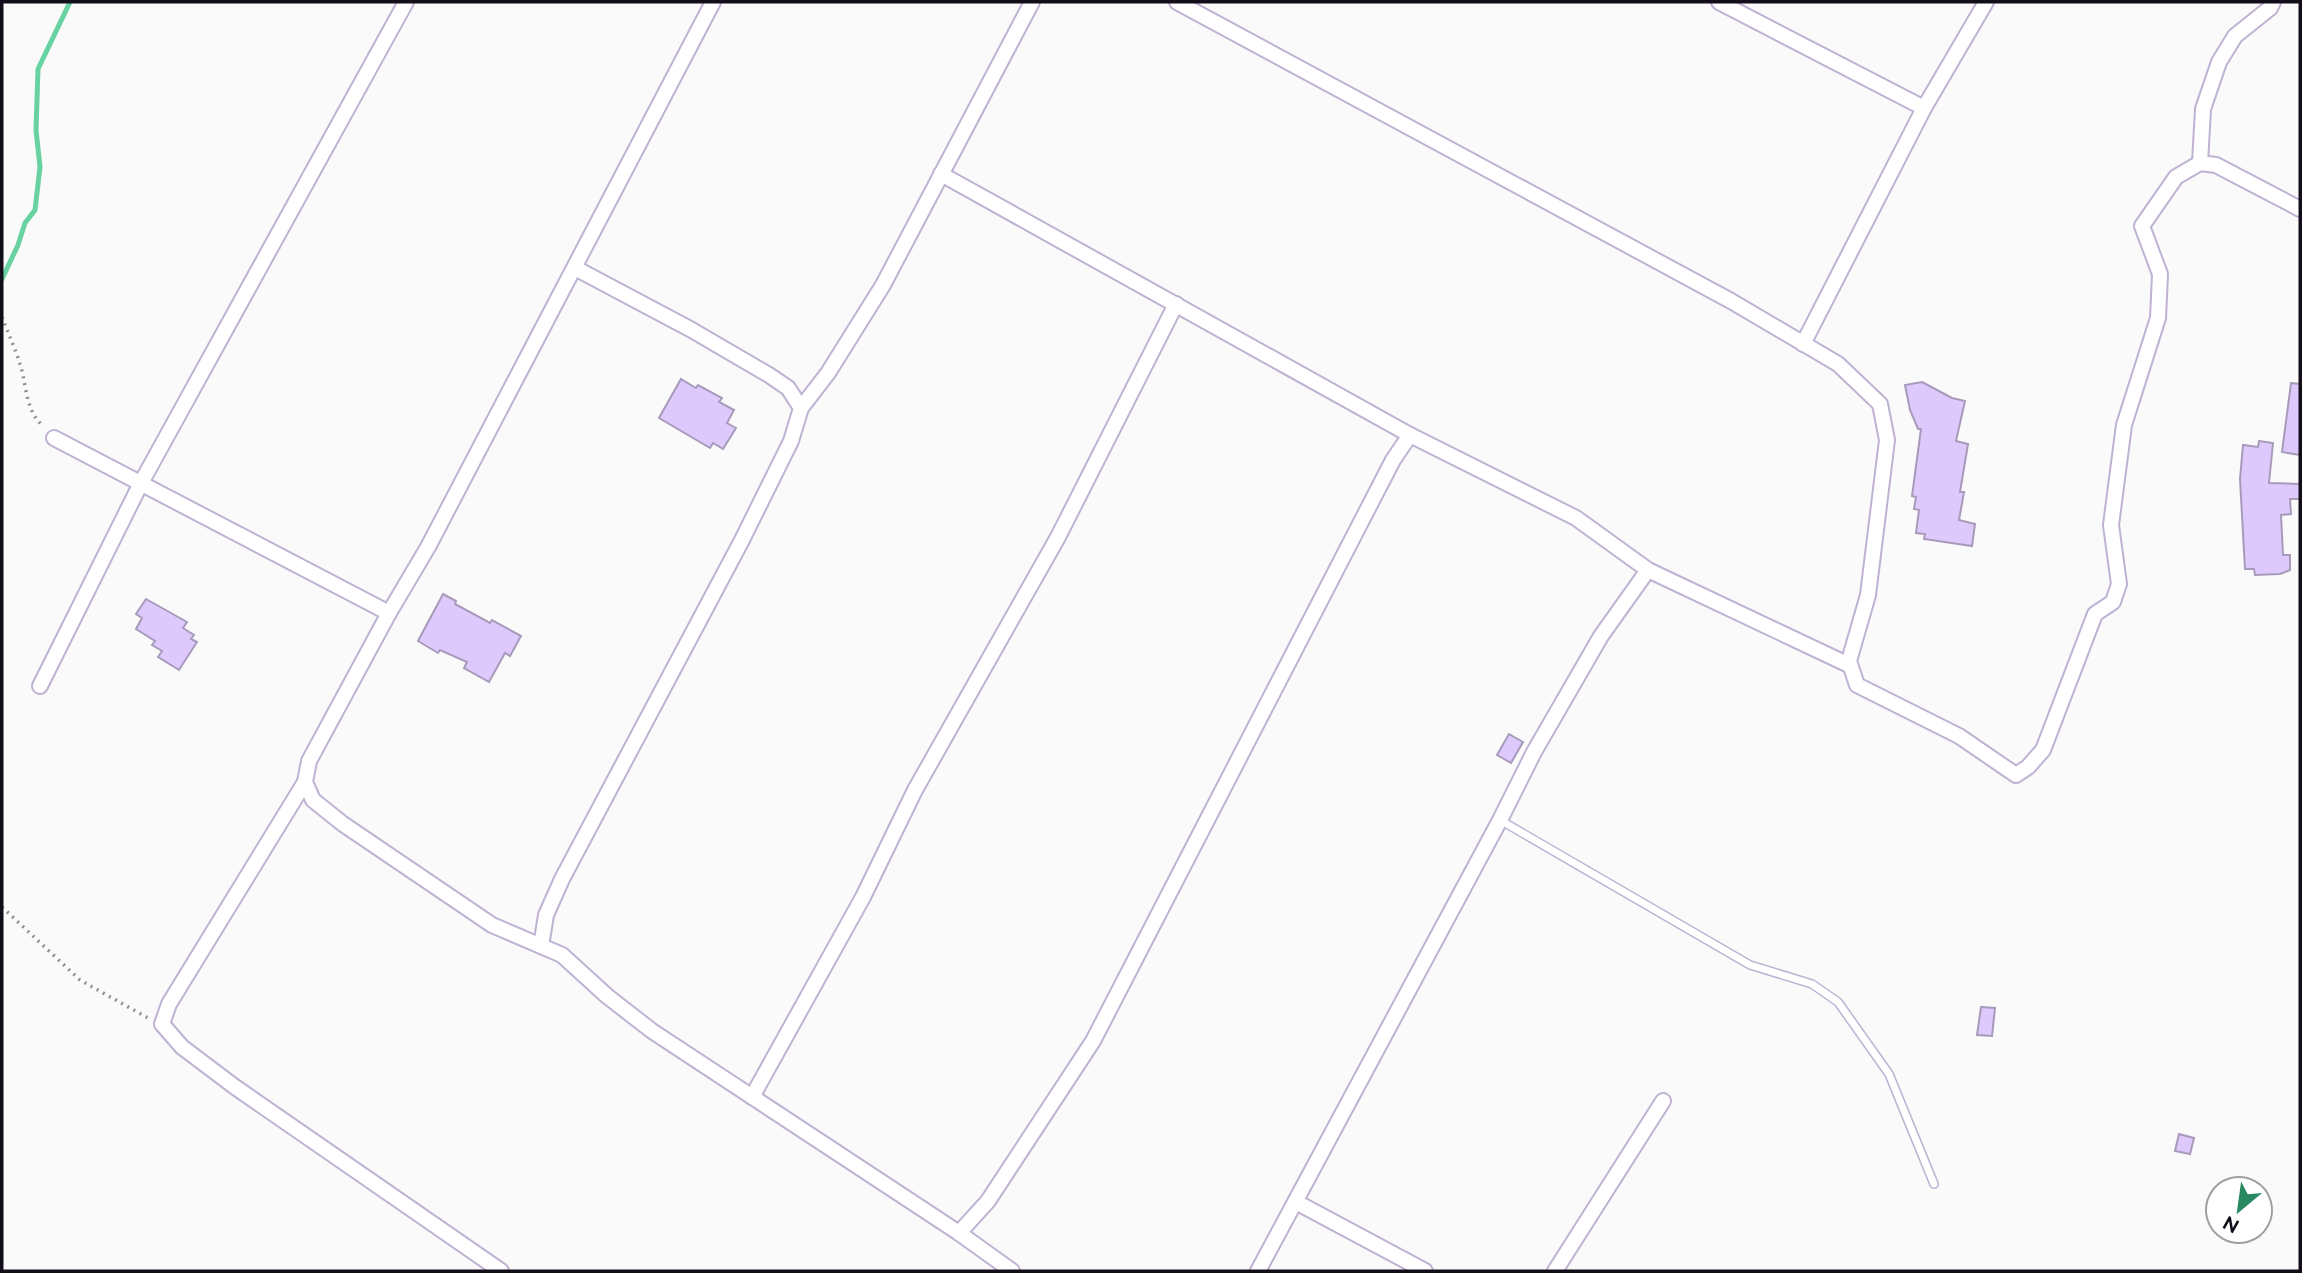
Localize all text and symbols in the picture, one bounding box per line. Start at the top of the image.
north arrow [2204,1175,2274,1245]
text: N [2219,1212,2242,1238]

